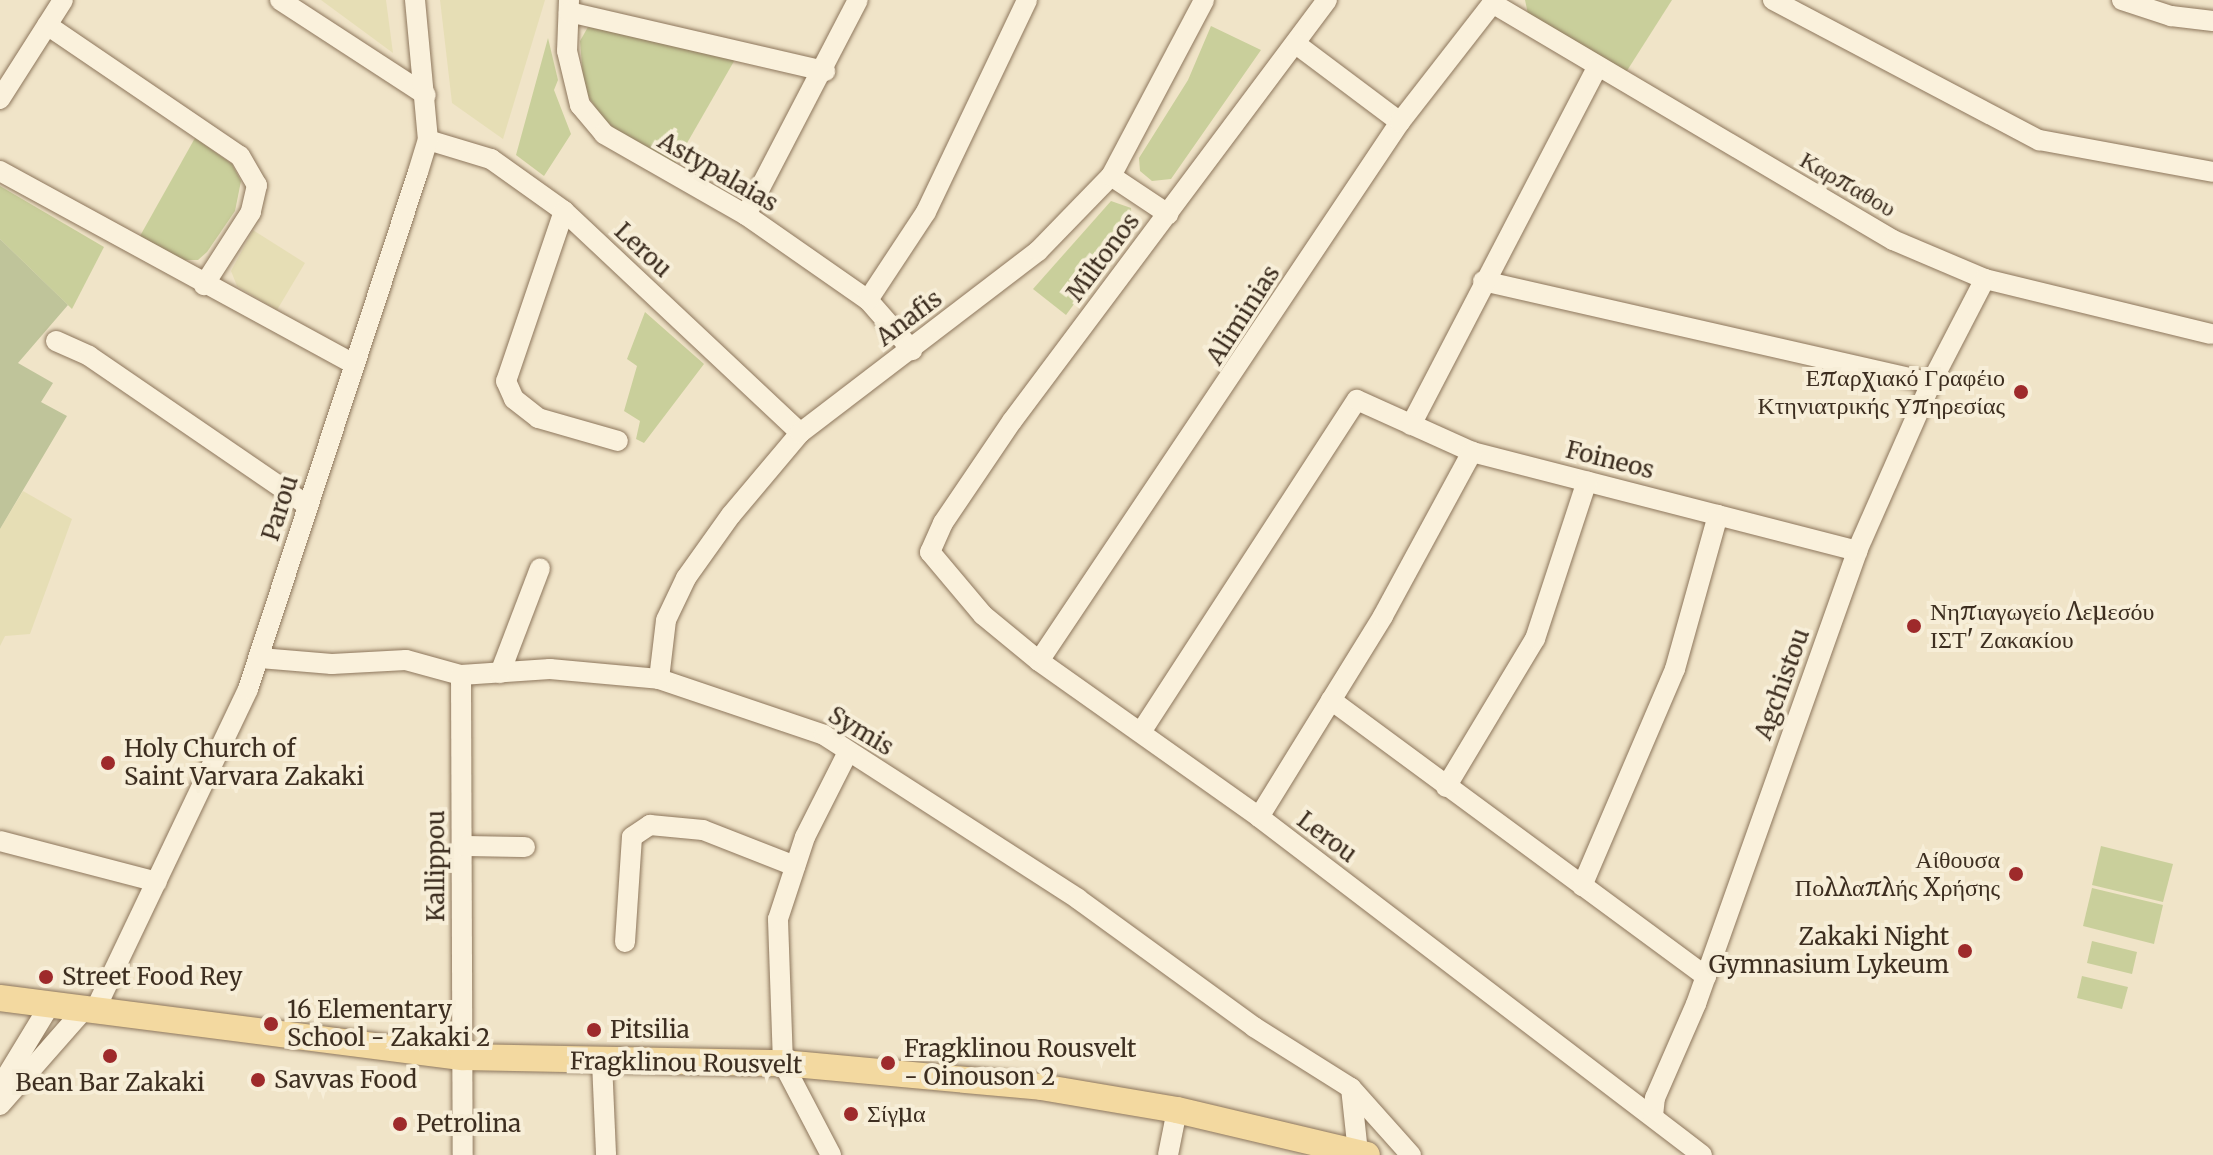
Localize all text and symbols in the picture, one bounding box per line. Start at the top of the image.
street label: Astypalaias [653,126,783,218]
street label: Καρπαθου [1795,145,1901,223]
street label: Miltonos [1060,207,1146,307]
street label: Lerou [609,217,677,283]
street label: Aliminias [1200,260,1286,370]
street label: Anafis [870,284,948,352]
place label: Επαρχιακό Γραφέιο Κτηνιατρικής Υπηρεσίας [1757,364,2005,420]
marker: Επαρχιακό Γραφέιο Κτηνιατρικής Υπηρεσίας [2012,383,2030,401]
street label: Foineos [1563,435,1657,485]
street label: Parou [256,472,304,544]
place label: Νηπιαγωγείο Λεμεσόυ ΙΣΤ' Ζακακίου [1930,598,2154,654]
marker: Νηπιαγωγείο Λεμεσόυ ΙΣΤ' Ζακακίου [1905,617,1923,635]
street label: Agchistou [1749,624,1815,744]
street label: Symis [823,700,899,762]
place label: Holy Church of Saint Varvara Zakaki [124,735,364,791]
marker: Holy Church of Saint Varvara Zakaki [99,754,117,772]
street label: Lerou [1292,805,1362,869]
street label: Kallippou [422,810,450,922]
place label: Αίθουσα Πολλαπλής Χρήσης [1795,846,2000,902]
marker: Αίθουσα Πολλαπλής Χρήσης [2007,865,2025,883]
place label: Zakaki Night Gymnasium Lykeum [1709,923,1949,979]
marker: Zakaki Night Gymnasium Lykeum [1956,942,1974,960]
place label: Street Food Rey [62,963,243,991]
marker: Street Food Rey [37,968,55,986]
place label: 16 Elementary School - Zakaki 2 [287,996,490,1052]
marker: 16 Elementary School - Zakaki 2 [262,1015,280,1033]
place label: Pitsilia [610,1016,690,1044]
marker: Pitsilia [585,1021,603,1039]
place label: Fragklinou Rousvelt - Oinouson 2 [904,1035,1136,1091]
marker: Bean Bar Zakaki [101,1047,119,1065]
street label: Fragklinou Rousvelt [570,1047,802,1079]
marker: Fragklinou Rousvelt - Oinouson 2 [879,1054,897,1072]
place label: Savvas Food [274,1066,417,1094]
place label: Bean Bar Zakaki [15,1069,205,1097]
marker: Savvas Food [249,1071,267,1089]
place label: Σίγμα [867,1100,926,1128]
marker: Σίγμα [842,1105,860,1123]
place label: Petrolina [416,1110,521,1138]
marker: Petrolina [391,1115,409,1133]

